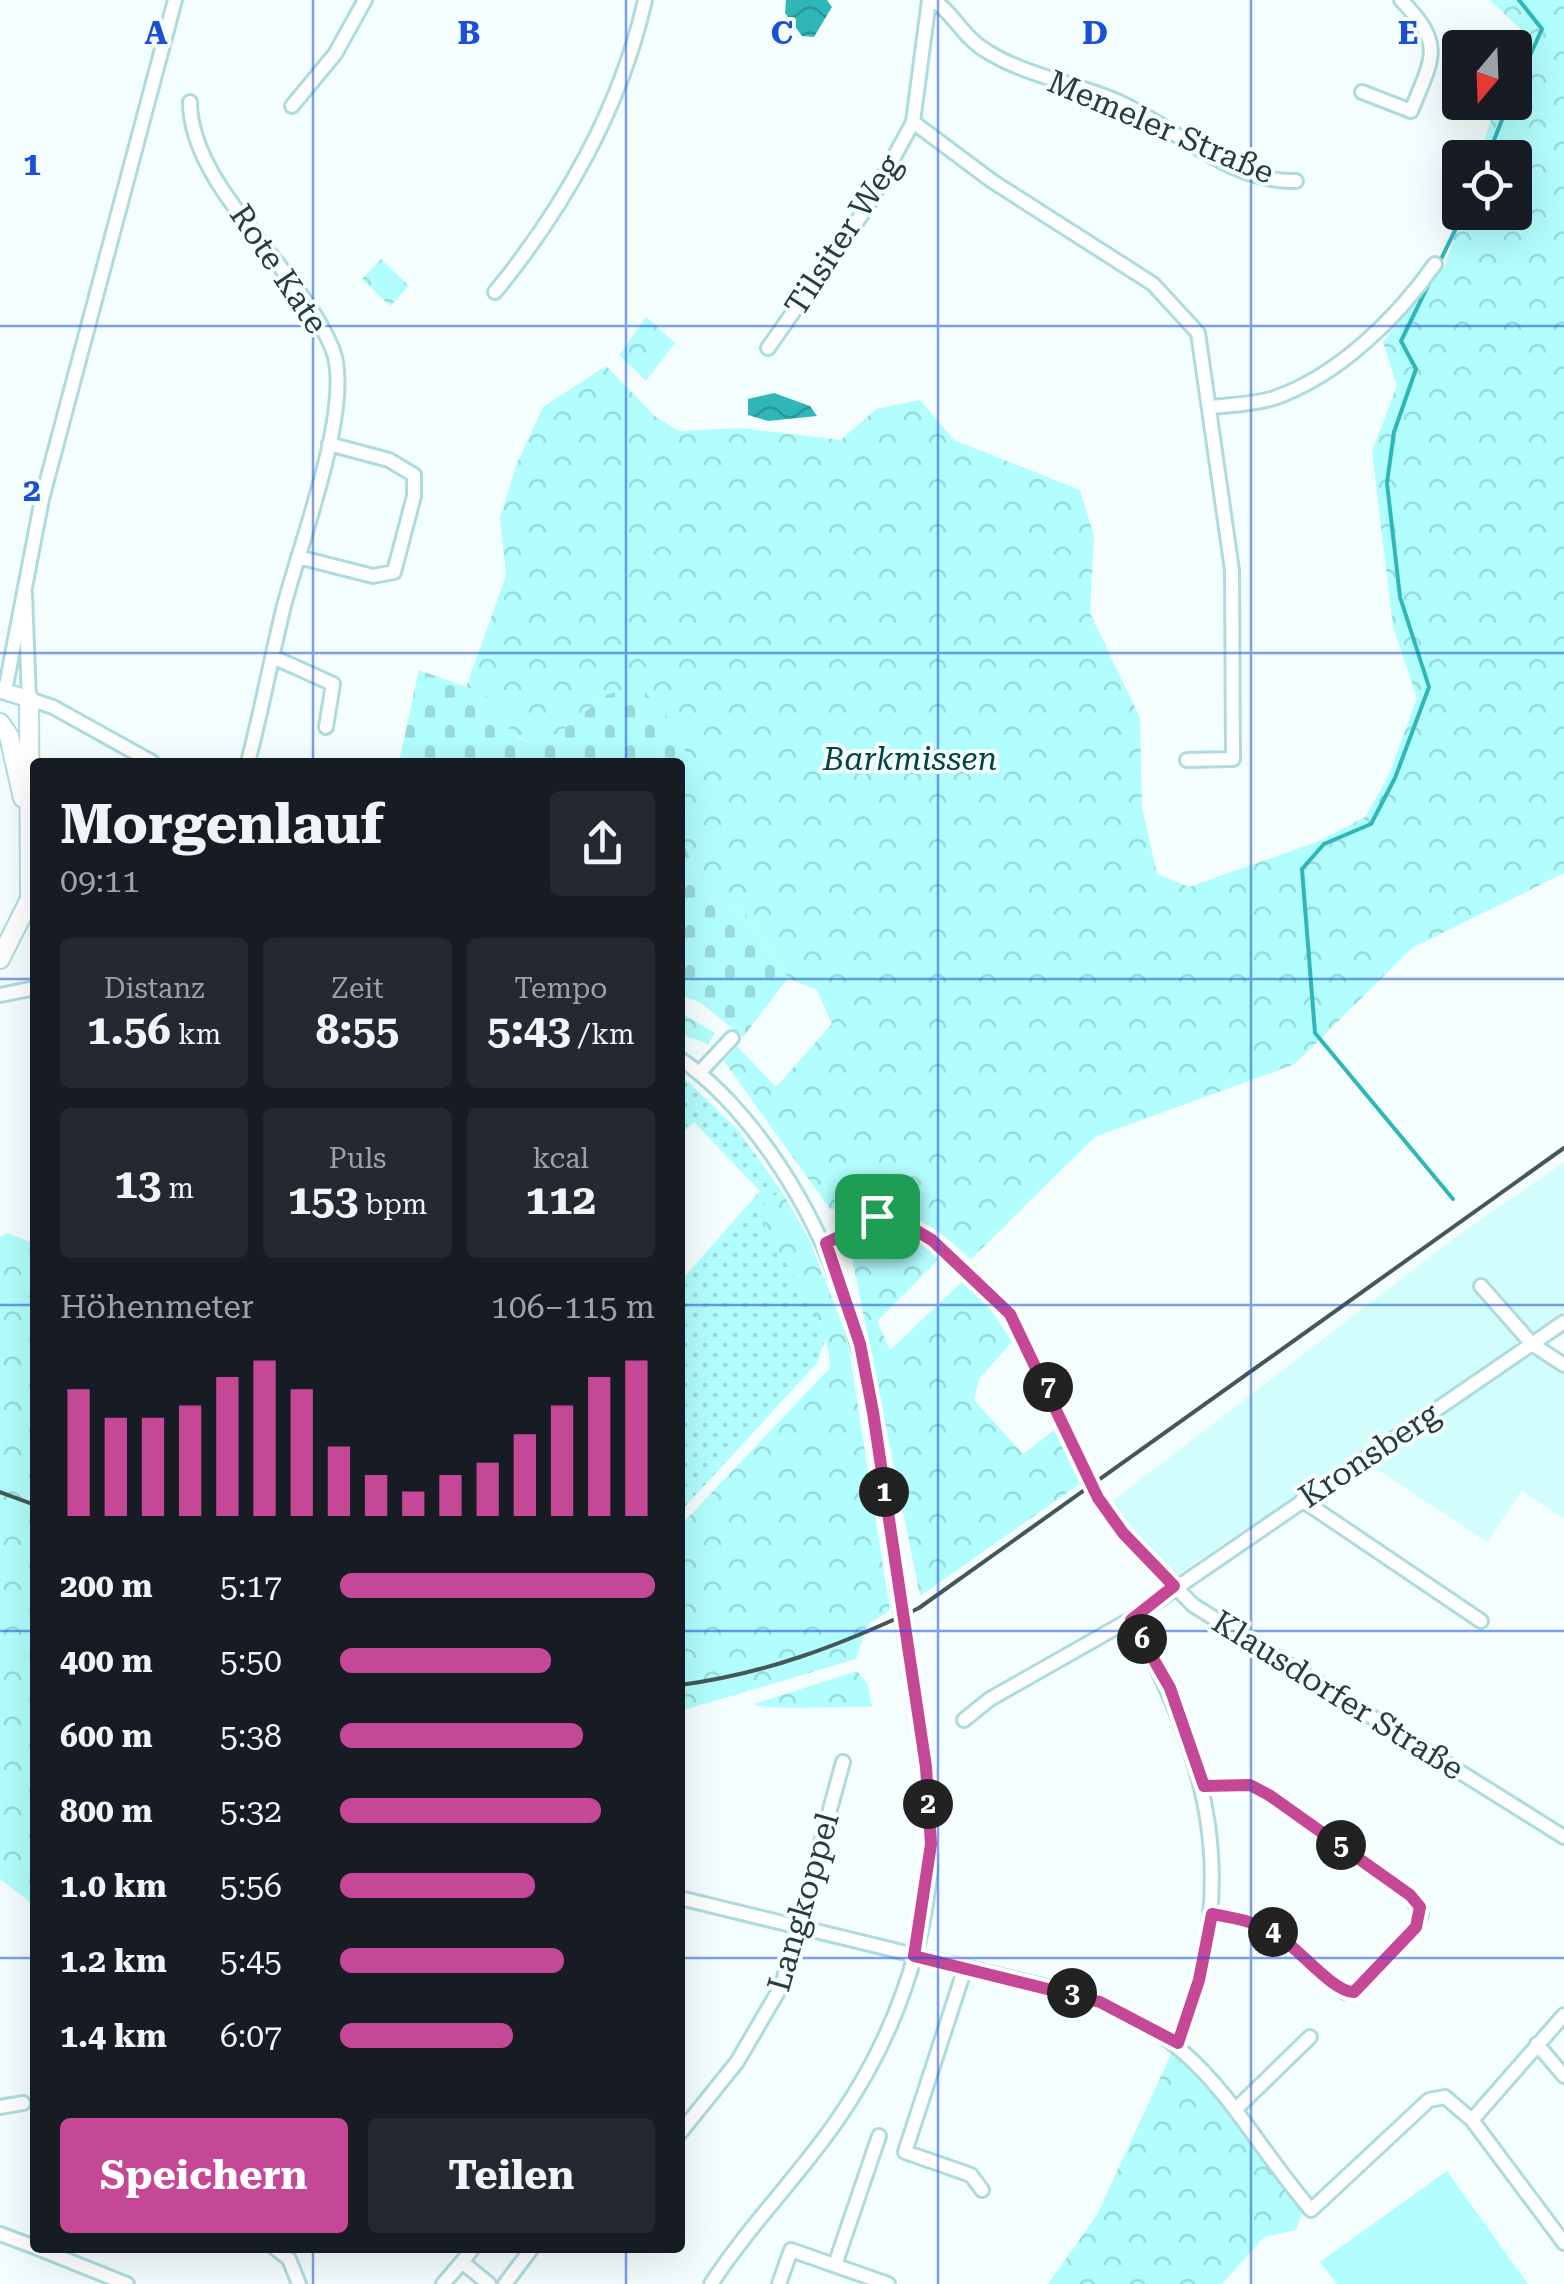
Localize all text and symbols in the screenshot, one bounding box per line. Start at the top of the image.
text: A [144,14,168,52]
text: B [457,14,481,52]
text: C [771,14,793,52]
text: D [1082,14,1108,52]
text: E [1398,14,1418,52]
north arrow [1442,30,1532,120]
map controls [1442,30,1532,230]
street label: Memeler Straße [1042,62,1280,192]
button: locate [1442,140,1532,230]
text: 1 [23,145,41,183]
street label: Tilsiter Weg [777,147,910,323]
street label: Rote Kate [222,197,336,341]
text: 2 [23,471,41,509]
park label: Barkmissen [822,740,997,778]
button: share [550,791,655,896]
text: Morgenlauf [60,792,384,856]
text: 09:11 [60,862,140,900]
text: Distanz [104,972,205,1005]
text: Zeit [331,972,384,1005]
text: Tempo [514,972,607,1005]
text: 1.56 [87,1005,171,1054]
text: 8:55 [316,1005,399,1054]
text: 5:43 [487,1005,571,1054]
text: km [171,1018,221,1051]
text: /km [571,1018,634,1051]
text: Puls [329,1142,386,1175]
text: kcal [533,1142,589,1175]
text: 13 [114,1159,161,1208]
text: m [161,1172,194,1205]
pin [835,1174,920,1259]
text: 153 [288,1175,358,1224]
text: 112 [526,1175,596,1224]
text: bpm [358,1188,427,1221]
icon: arrive [850,1189,905,1244]
text: Höhenmeter [60,1288,254,1326]
text: 106–115 m [491,1288,655,1326]
pin: 7 [1023,1362,1073,1412]
text: 7 [1040,1370,1056,1403]
street label: Kronsberg [1292,1394,1447,1516]
pin: 1 [859,1467,909,1517]
text: 1 [876,1475,892,1508]
text: 200 m [60,1567,153,1605]
text: 5:17 [220,1567,282,1605]
street label: Klausdorfer Straße [1205,1602,1471,1788]
pin: 6 [1117,1614,1167,1664]
text: 6 [1134,1622,1150,1655]
text: 400 m [60,1642,153,1680]
text: 5:50 [220,1642,282,1680]
text: 600 m [60,1717,153,1755]
text: 5:38 [220,1717,282,1755]
pin: 2 [903,1779,953,1829]
text: 2 [920,1787,936,1820]
text: 800 m [60,1792,153,1830]
text: 5:32 [220,1792,282,1830]
street label: Langkoppel [759,1808,847,1996]
pin: 5 [1316,1820,1366,1870]
text: 5 [1333,1828,1349,1861]
text: 1.0 km [60,1867,167,1905]
text: 5:56 [220,1867,282,1905]
pin: 4 [1248,1907,1298,1957]
text: 4 [1265,1915,1281,1948]
text: 1.2 km [60,1942,167,1980]
text: 5:45 [220,1942,282,1980]
pin: 3 [1047,1968,1097,2018]
text: 3 [1064,1976,1080,2009]
text: 1.4 km [60,2017,167,2055]
text: 6:07 [220,2017,282,2055]
button: Speichern [60,2118,348,2233]
button: Teilen [368,2118,655,2233]

